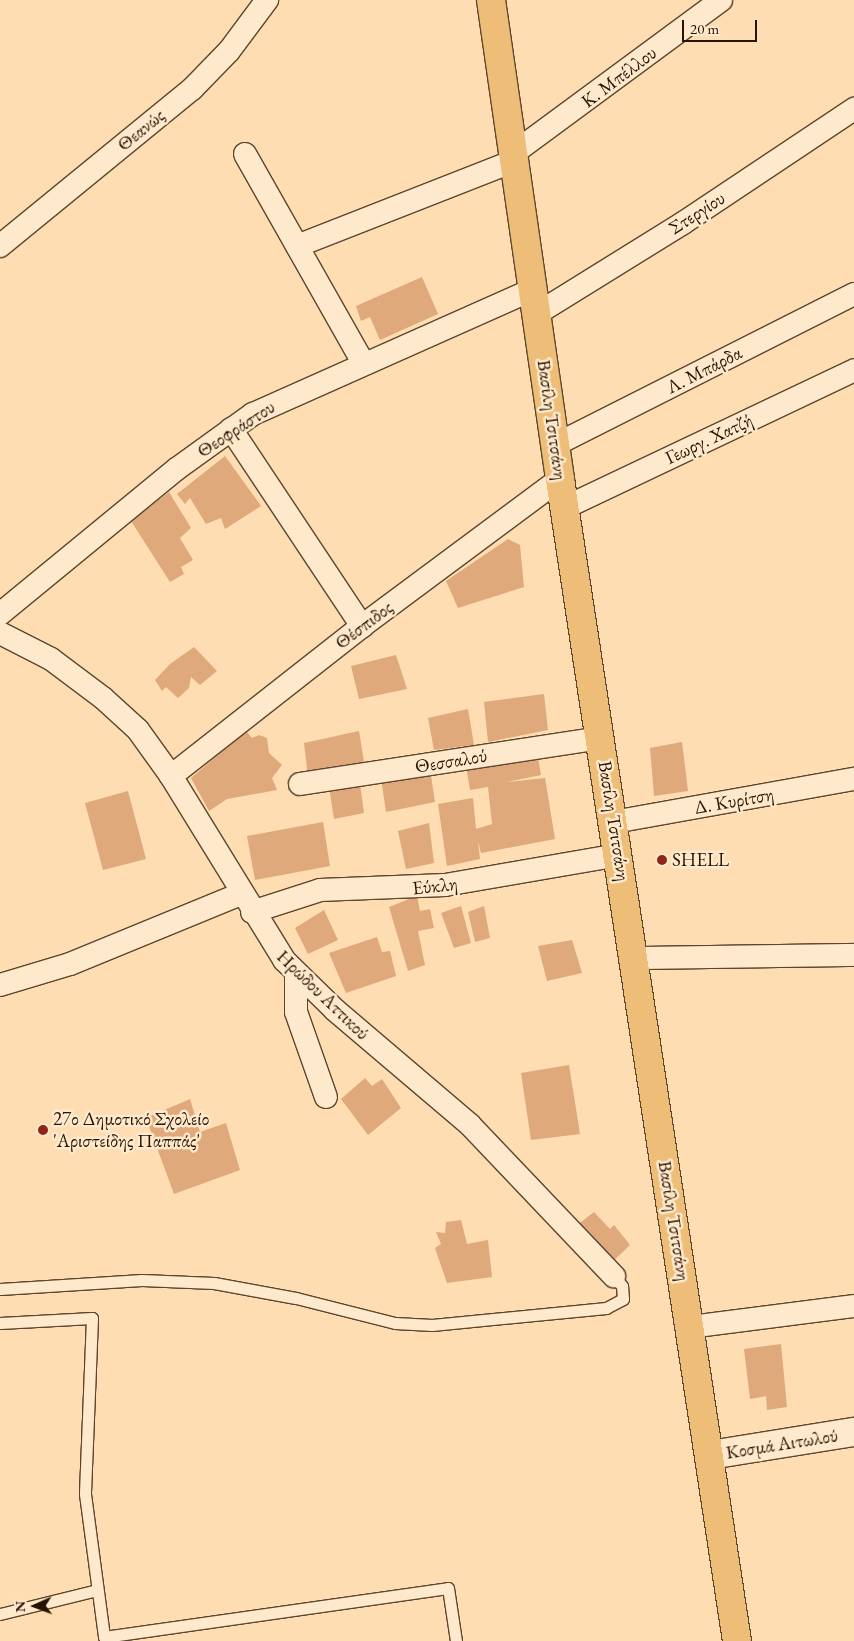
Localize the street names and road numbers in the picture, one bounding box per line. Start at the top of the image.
street label: Κ. Μπέλλου [577,41,661,113]
street label: Θεανώς [113,104,169,156]
street label: Στεργίου [665,186,729,240]
street label: Λ. Μπάρδα [662,341,746,399]
street label: Βασίλη Τσιτσάνη [532,358,572,482]
street label: Θεοφράστου [193,395,279,463]
street label: Γεωργ. Χατζή [662,409,756,469]
street label: Θέσπιδος [331,596,397,654]
street label: Θεσσαλού [413,744,489,778]
street label: Βασίλη Τσιτσάνη [593,759,635,883]
street label: Δ. Κυρίτση [692,783,776,819]
street label: Εύκλη [411,872,459,900]
street label: Ηρώδου Αττικού [272,945,374,1045]
street label: Βασίλη Τσιτσάνη [653,1159,695,1283]
street label: Κοσμά Αιτωλού [724,1424,840,1464]

